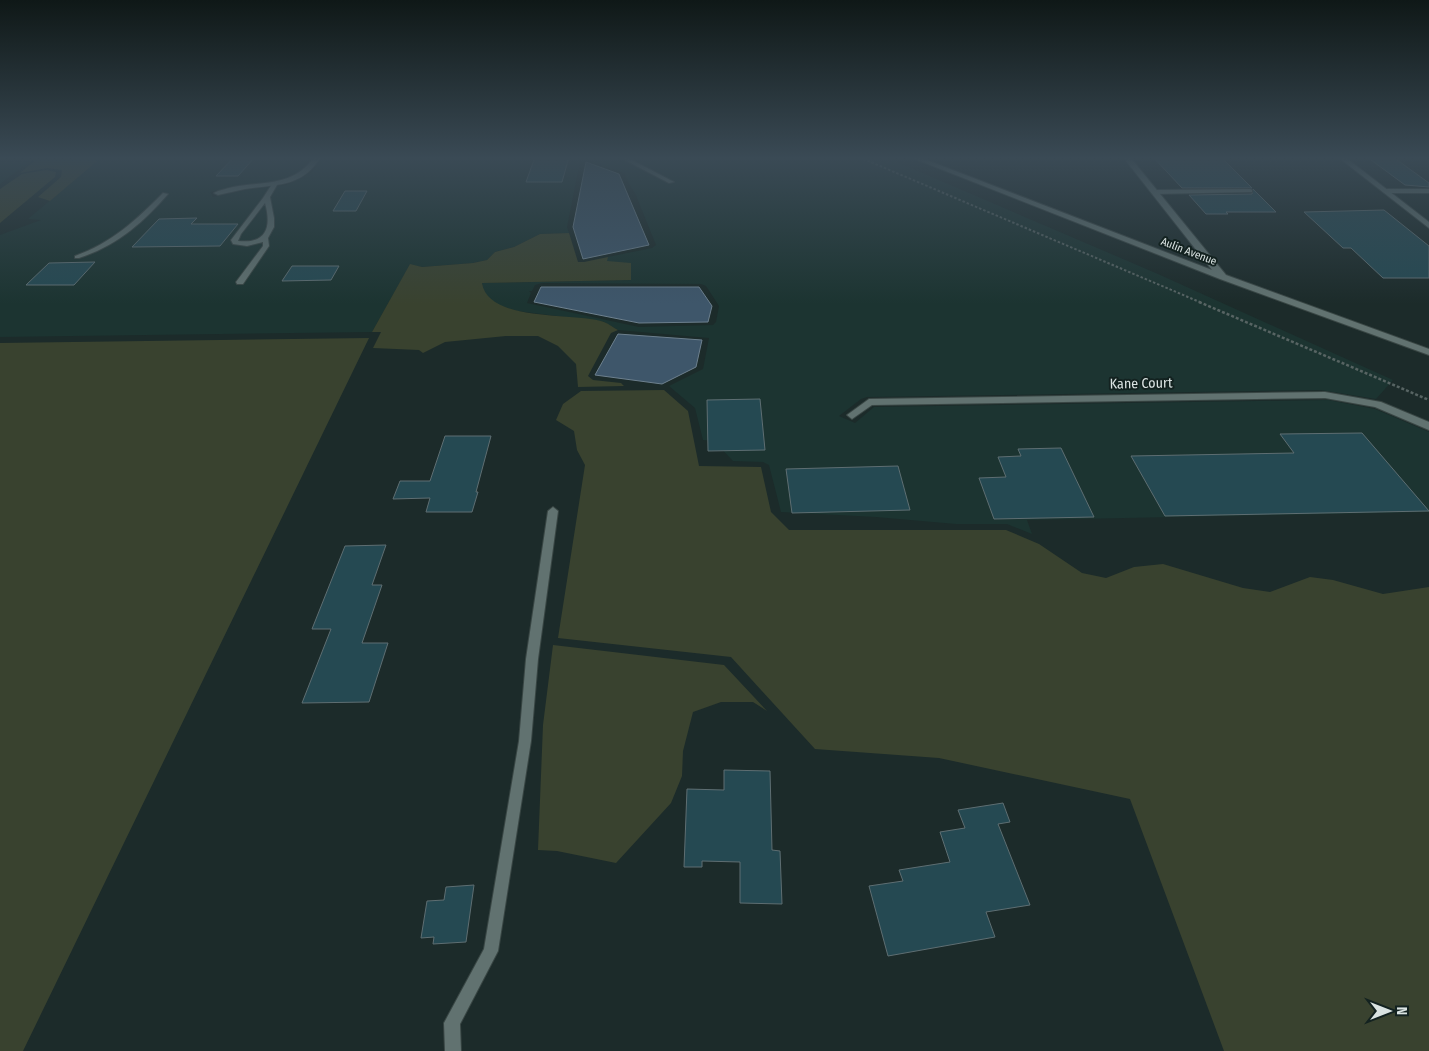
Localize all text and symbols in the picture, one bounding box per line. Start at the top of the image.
street label: Aulin Avenue [1159,235,1219,268]
street label: Kane Court [1109,374,1173,393]
north arrow [1364,986,1414,1036]
text: N [1393,1007,1410,1015]

